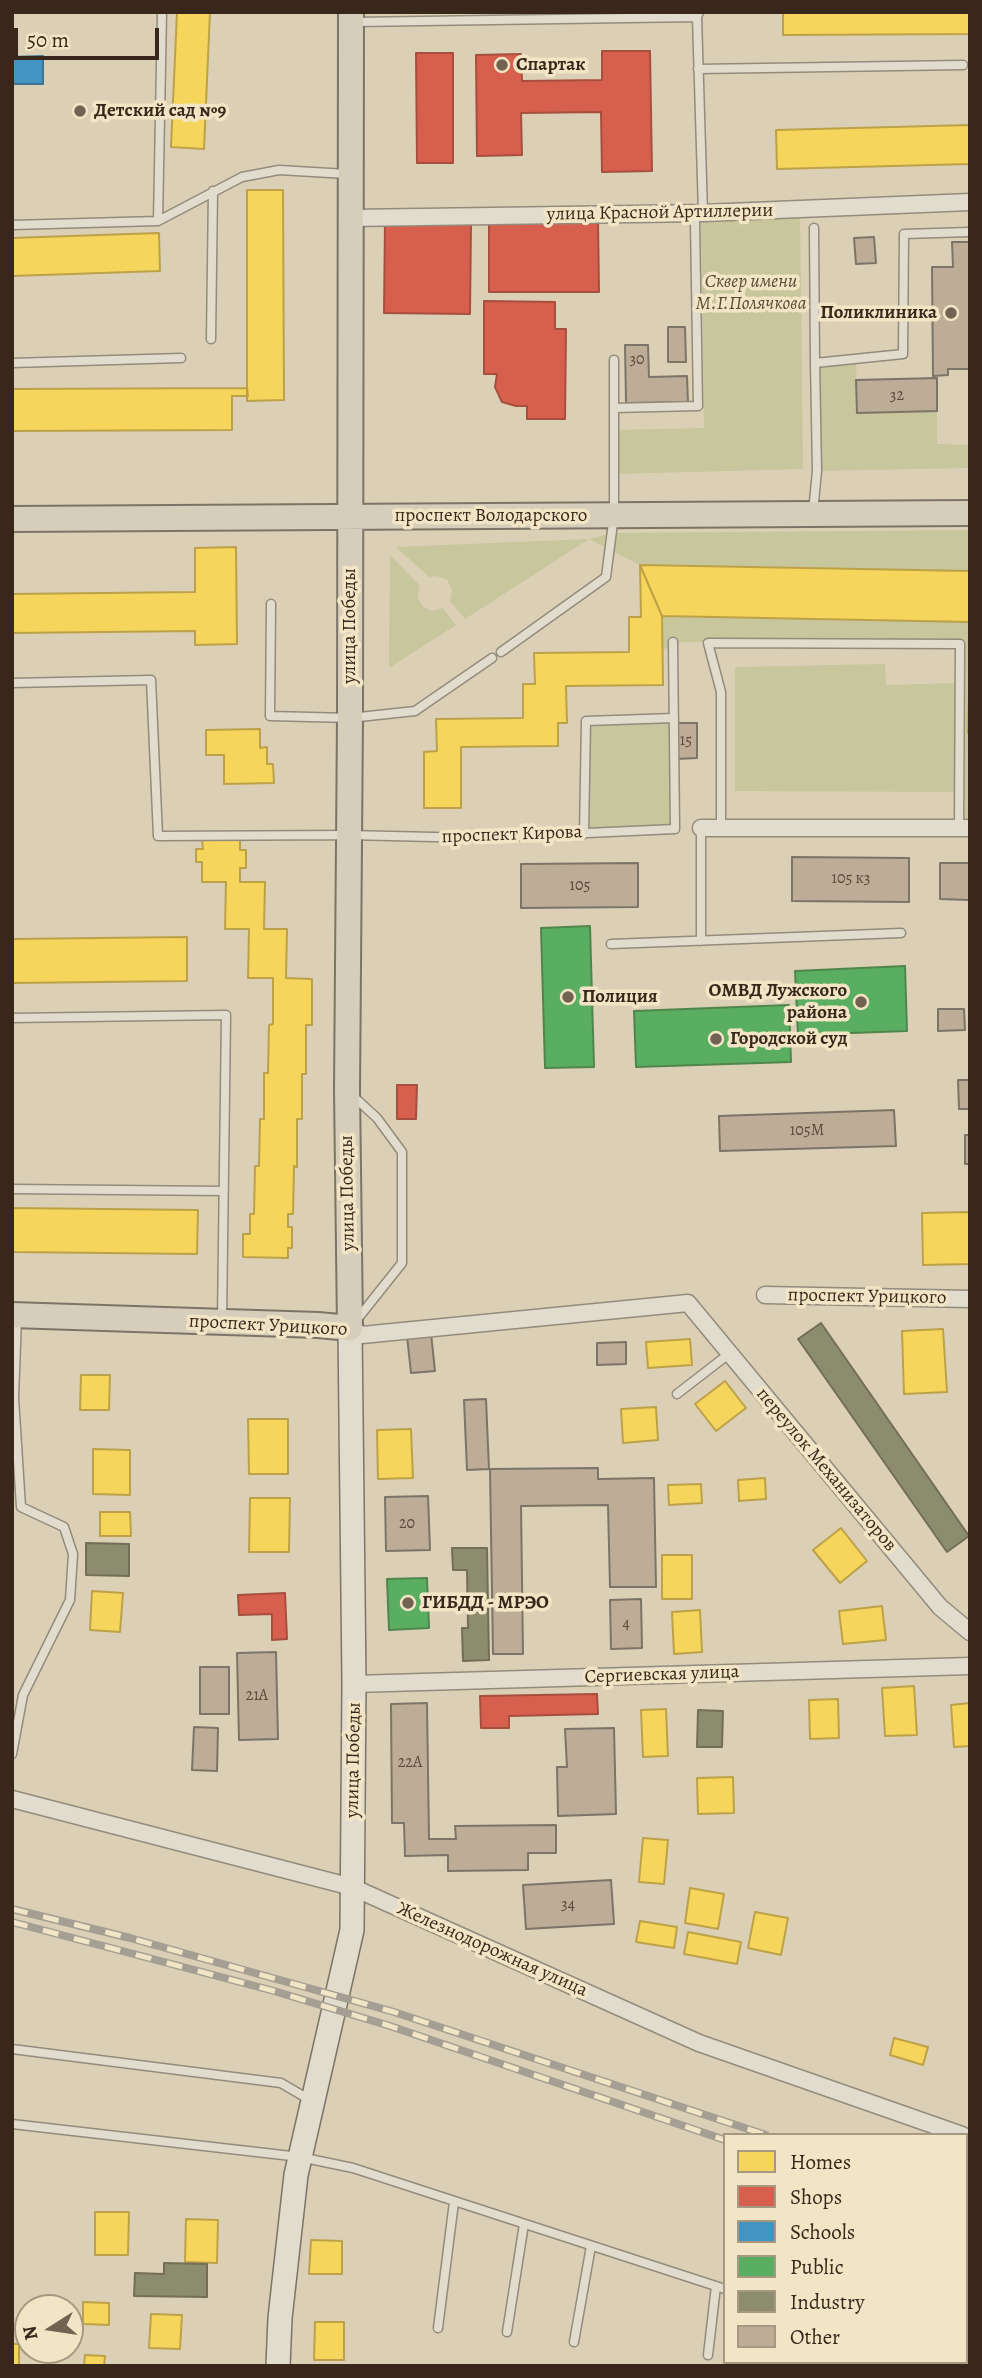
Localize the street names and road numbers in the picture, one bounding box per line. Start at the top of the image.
street label: улица Красной Артиллерии [546,200,774,226]
street label: проспект Володарского [395,505,587,527]
street label: улица Победы [339,568,361,684]
street label: проспект Кирова [441,821,583,849]
street label: улица Победы [336,1135,360,1251]
street label: проспект Урицкого [787,1284,947,1310]
street label: проспект Урицкого [188,1310,348,1342]
street label: переулок Механизаторов [751,1383,901,1557]
street label: Сергиевская улица [584,1661,740,1689]
street label: улица Победы [342,1702,366,1818]
street label: Железнодорожная улица [393,1898,591,2002]

